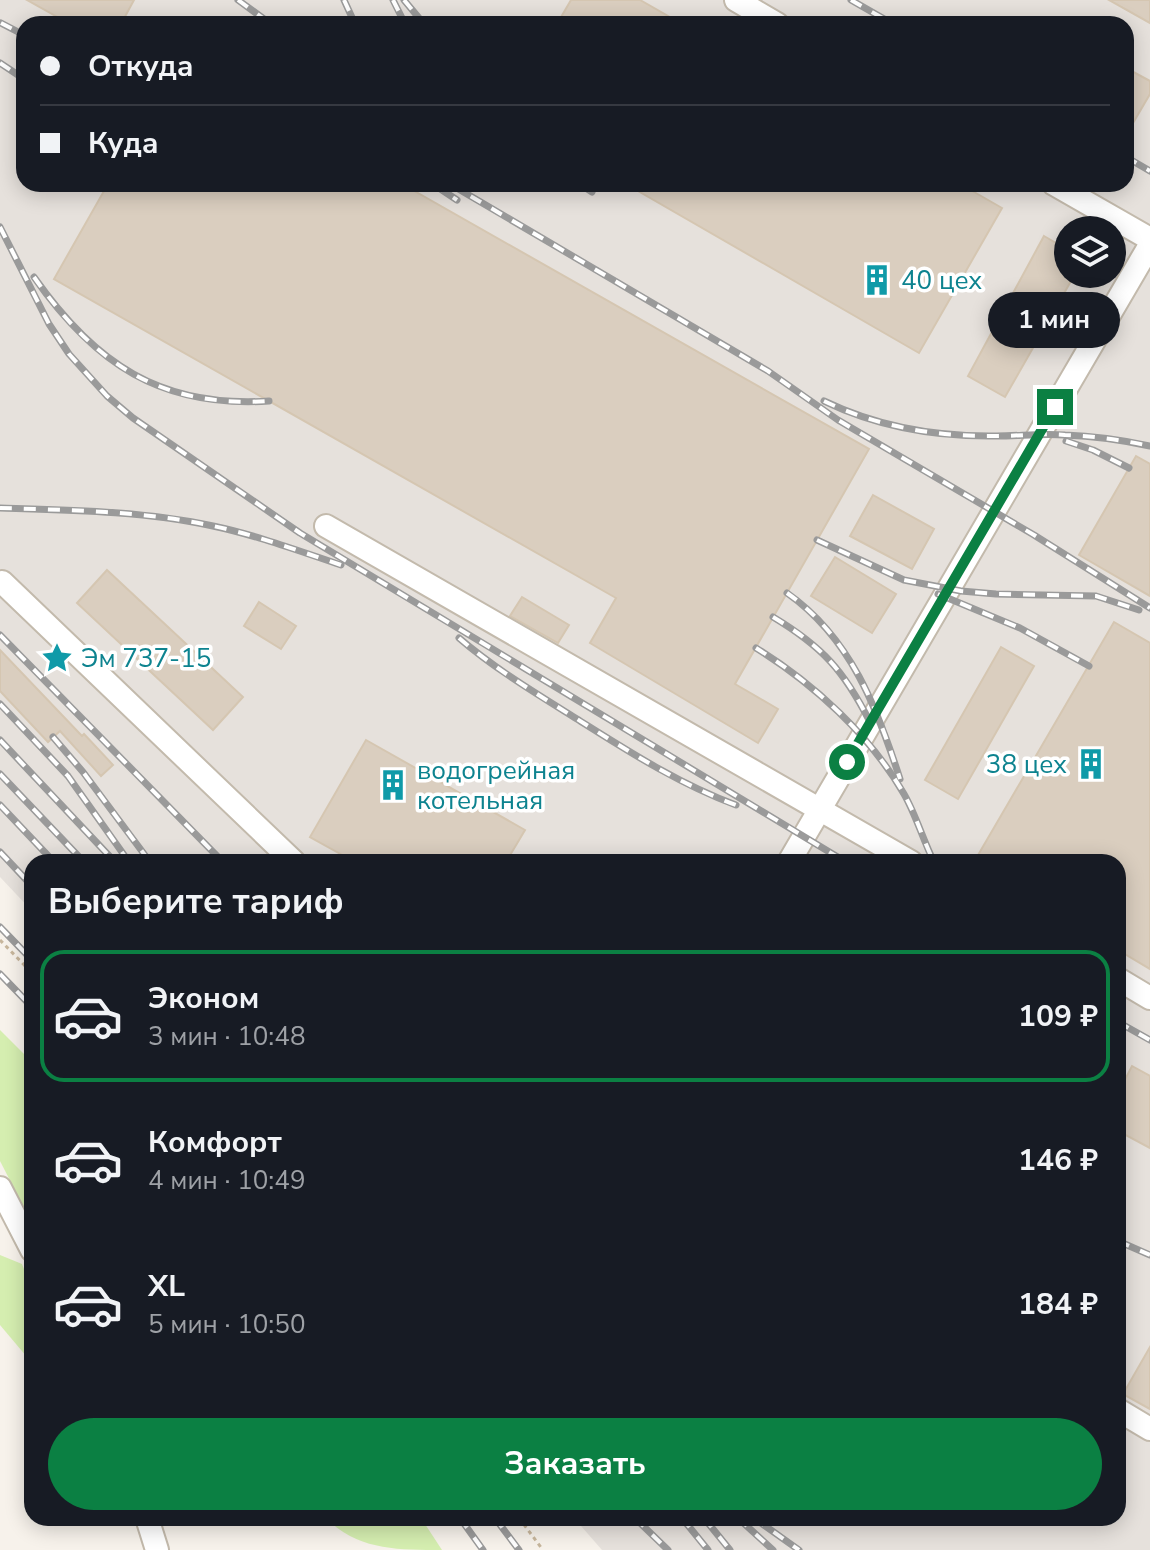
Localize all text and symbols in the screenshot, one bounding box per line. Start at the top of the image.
text: Откуда [88,46,194,87]
text: Куда [88,123,159,164]
map controls [1054,216,1126,288]
button: layers [1054,216,1126,288]
building icon: 40 цех [860,263,894,297]
place label: 40 цех [901,263,982,298]
callout: 1 мин [989,291,1121,347]
text: 1 мин [1018,302,1090,337]
route end [1037,389,1073,425]
place icon: Эм 737-15 [40,641,74,675]
place label: Эм 737-15 [81,641,211,676]
route start [829,744,865,780]
place label: 38 цех [986,747,1067,782]
building icon: 38 цех [1074,747,1108,781]
place label: водогрейная котельная [417,753,575,818]
building icon: водогрейная котельная [376,768,410,802]
text: Выберите тариф [48,877,344,926]
text: Эконом [148,978,259,1019]
icon: car [52,980,124,1052]
text: 109 ₽ [1018,996,1098,1037]
text: 3 мин · 10:48 [148,1019,305,1054]
text: Комфорт [148,1122,282,1163]
icon: car [52,1124,124,1196]
text: 146 ₽ [1018,1140,1098,1181]
text: 4 мин · 10:49 [148,1163,305,1198]
text: XL [148,1266,185,1307]
icon: car [52,1268,124,1340]
text: 184 ₽ [1018,1284,1098,1325]
text: 5 мин · 10:50 [148,1307,305,1342]
button: Заказать [48,1418,1102,1510]

